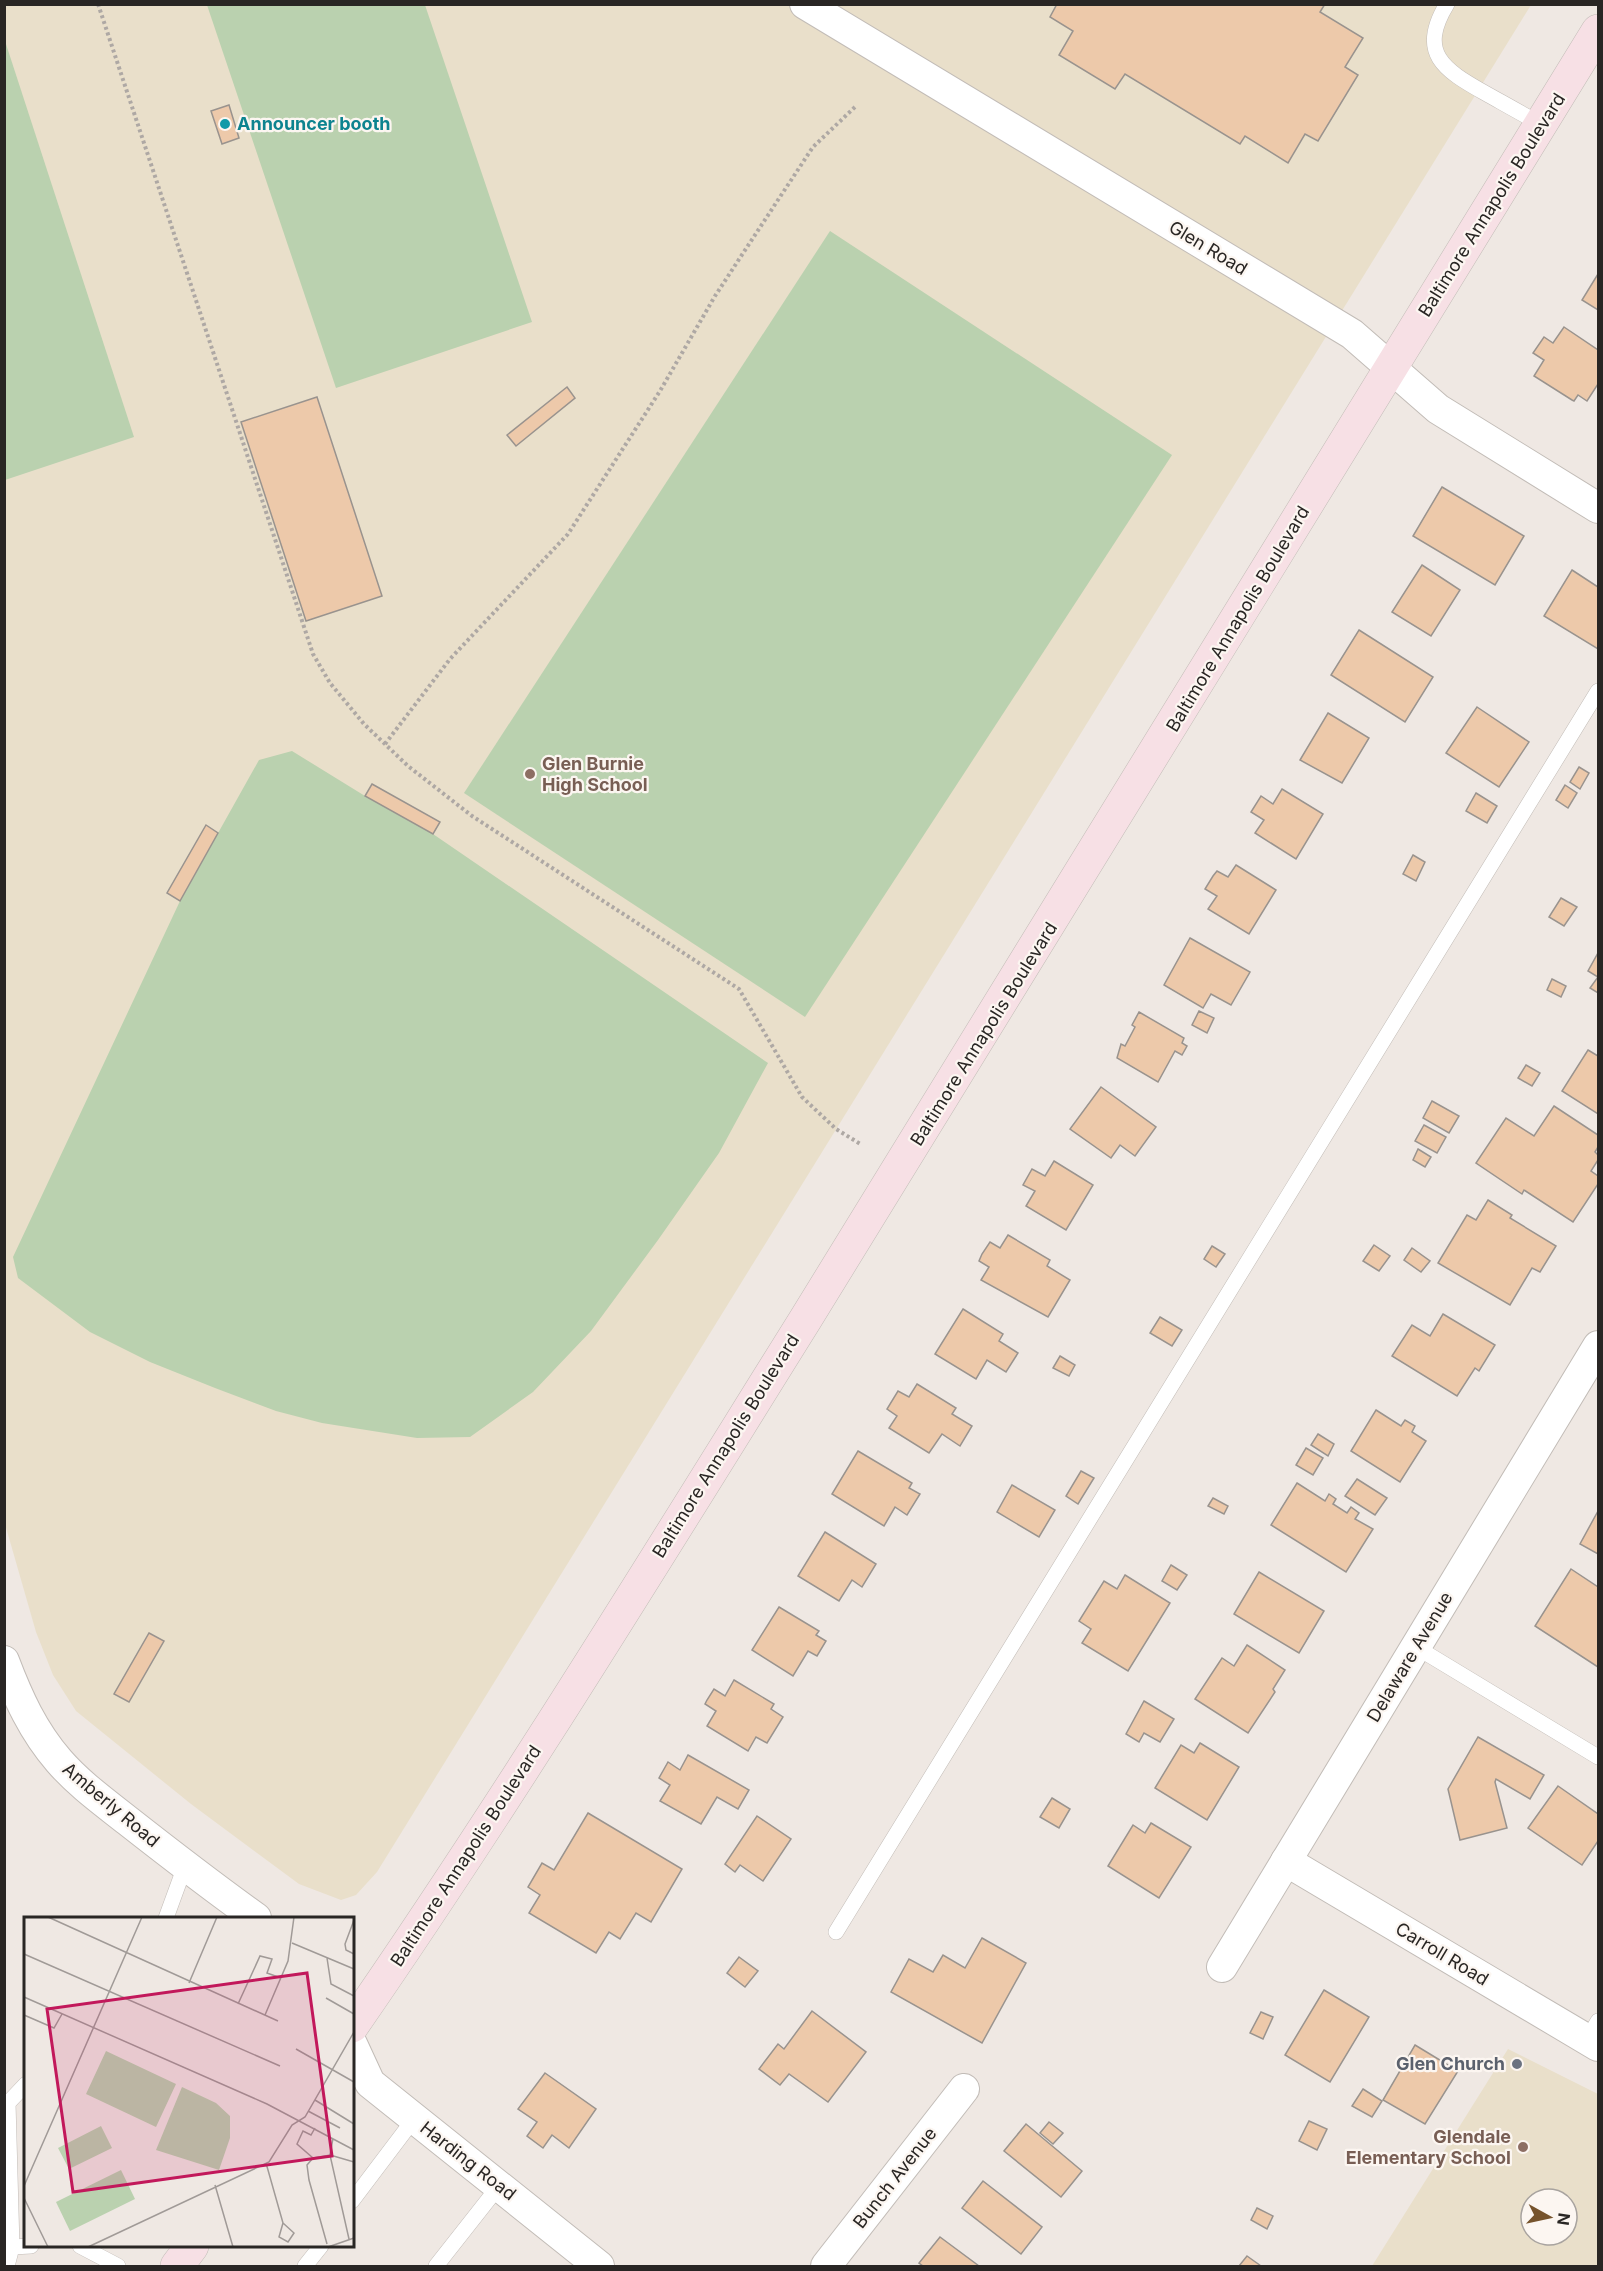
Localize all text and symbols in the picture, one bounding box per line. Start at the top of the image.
street label: Baltimore Annapolis Boulevard [1414,89,1569,320]
place label: Announcer booth [237,113,390,134]
marker: Announcer booth [218,117,232,131]
street label: Glen Road [1165,216,1251,279]
street label: Baltimore Annapolis Boulevard [1162,502,1313,735]
place label: Glen Burnie High School [542,753,648,795]
marker: Glen Burnie High School [523,767,537,781]
street label: Baltimore Annapolis Boulevard [906,918,1061,1149]
street label: Baltimore Annapolis Boulevard [648,1330,803,1561]
street label: Delaware Avenue [1362,1588,1457,1726]
street label: Baltimore Annapolis Boulevard [386,1741,545,1970]
street label: Amberly Road [59,1758,164,1851]
inset map [24,1917,354,2247]
street label: Carroll Road [1392,1918,1493,1990]
place label: Glen Church [1396,2053,1505,2074]
marker: Glen Church [1510,2057,1524,2071]
street label: Harding Road [416,2117,520,2204]
street label: Bunch Avenue [849,2123,941,2232]
place label: Glendale Elementary School [1346,2126,1511,2168]
marker: Glendale Elementary School [1516,2140,1530,2154]
north arrow [1519,2187,1579,2247]
text: N [1553,2212,1575,2227]

